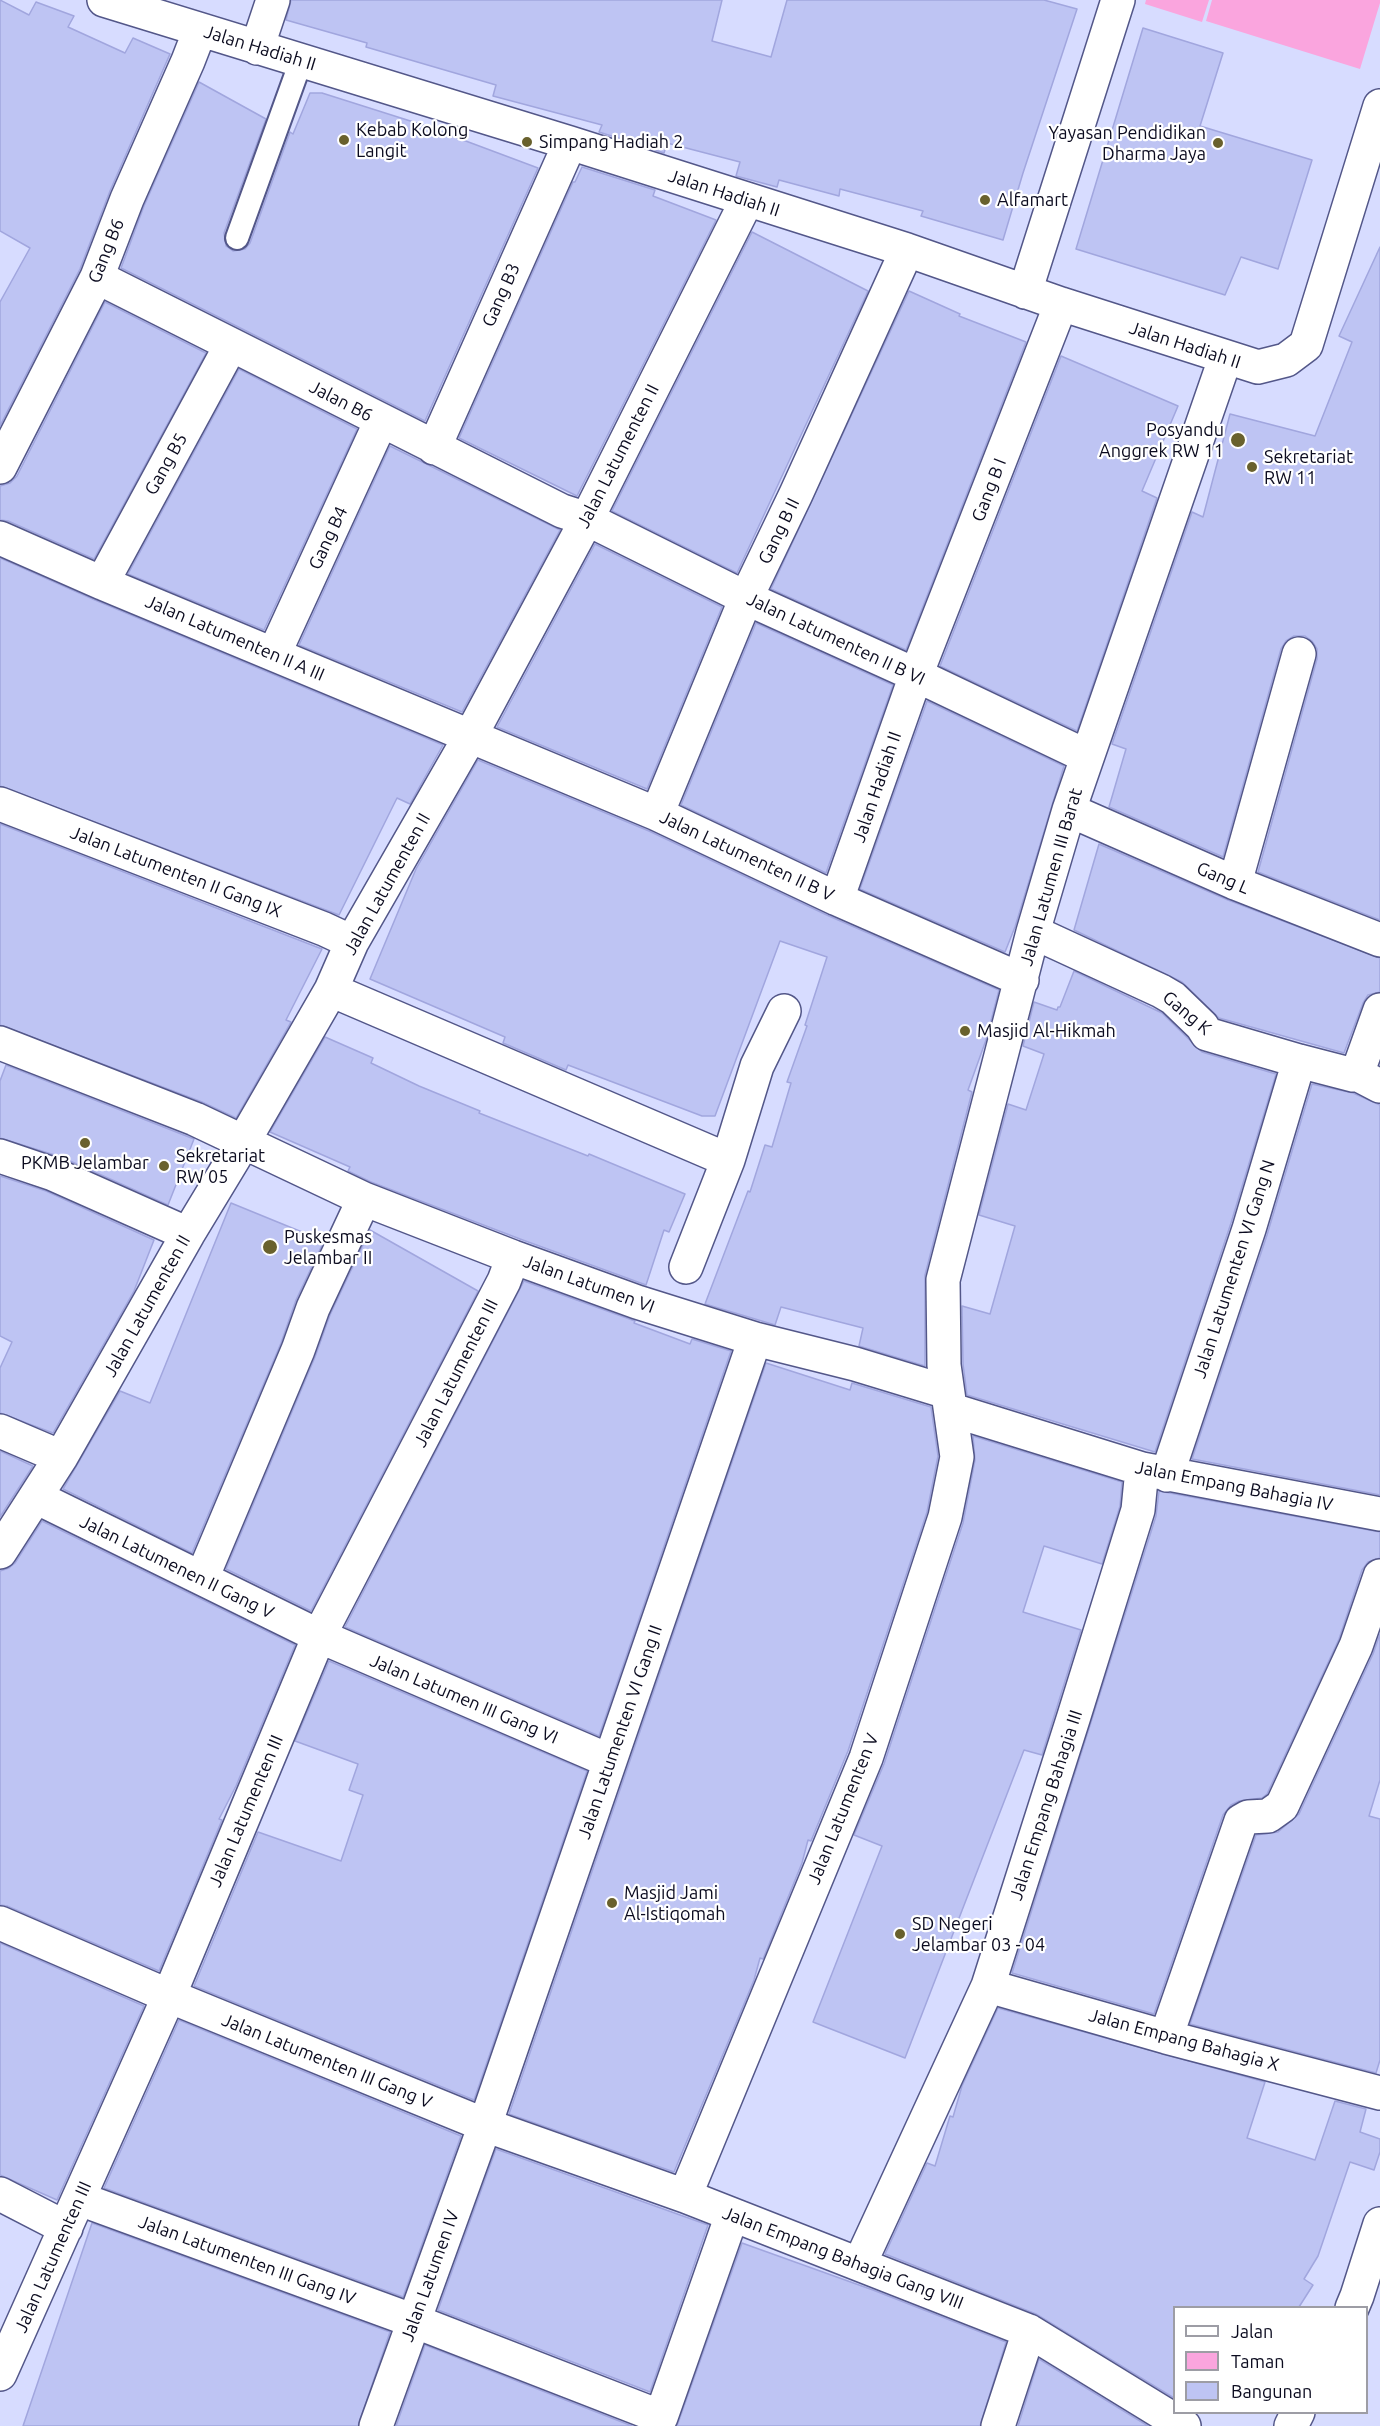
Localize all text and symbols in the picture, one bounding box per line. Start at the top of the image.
street label: Jalan Hadiah II [201,21,319,75]
place label: Kebab Kolong Langit [356,119,468,162]
place label: Yayasan Pendidikan Dharma Jaya [1049,122,1206,164]
place label: Simpang Hadiah 2 [539,131,683,153]
marker: Kebab Kolong Langit [337,133,351,147]
marker: Simpang Hadiah 2 [520,135,534,149]
marker: Yayasan Pendidikan Dharma Jaya [1211,136,1225,150]
street label: Jalan Hadiah II [665,165,783,221]
place label: Alfamart [997,189,1068,211]
marker: Alfamart [978,193,992,207]
street label: Gang B6 [83,216,129,286]
street label: Gang B3 [477,260,525,330]
street label: Jalan Hadiah II [1126,317,1244,373]
street label: Jalan B6 [306,376,376,426]
street label: Jalan Latumenten II [572,380,664,532]
place label: Posyandu Anggrek RW 11 [1099,419,1224,462]
street label: Gang B5 [140,429,192,499]
marker: Posyandu Anggrek RW 11 [1229,431,1247,449]
place label: Sekretariat RW 11 [1264,446,1353,488]
street label: Gang B I [967,455,1011,525]
marker: Sekretariat RW 11 [1245,460,1259,474]
street label: Gang B II [754,494,804,568]
street label: Gang B4 [304,503,352,573]
street label: Jalan Latumenten II B VI [743,588,929,690]
street label: Jalan Latumenten II A III [142,590,328,686]
street label: Jalan Hadiah II [848,729,906,845]
street label: Jalan Latumen III Barat [1015,786,1087,968]
street label: Jalan Latumenten II B V [656,806,838,906]
street label: Jalan Latumenten II [339,809,435,959]
street label: Jalan Latumenten II Gang IX [67,822,285,922]
street label: Gang L [1193,857,1253,899]
street label: Gang K [1158,986,1216,1040]
place label: Masjid Al-Hikmah [977,1020,1116,1042]
marker: Masjid Al-Hikmah [958,1024,972,1038]
marker: PKMB Jelambar [78,1136,92,1150]
place label: Sekretariat RW 05 [176,1145,265,1188]
place label: PKMB Jelambar [21,1152,149,1174]
street label: Jalan Latumenten VI Gang N [1188,1157,1280,1381]
marker: Sekretariat RW 05 [157,1159,171,1173]
place label: Puskesmas Jelambar II [284,1226,372,1268]
street label: Jalan Latumenten II [99,1231,195,1381]
marker: Puskesmas Jelambar II [261,1238,279,1256]
street label: Jalan Latumen VI [520,1250,658,1318]
street label: Jalan Latumenten III [409,1295,503,1451]
street label: Jalan Empang Bahagia IV [1133,1456,1335,1516]
street label: Jalan Latumenen II Gang V [77,1511,277,1623]
street label: Jalan Latumenten VI Gang II [573,1622,667,1842]
street label: Jalan Latumen III Gang VI [367,1650,561,1748]
street label: Jalan Empang Bahagia III [1005,1707,1087,1903]
street label: Jalan Latumenten V [803,1730,883,1888]
street label: Jalan Latumenten III [204,1732,288,1890]
place label: Masjid Jami Al-Istiqomah [624,1882,726,1924]
marker: Masjid Jami Al-Istiqomah [605,1896,619,1910]
place label: SD Negeri Jelambar 03 - 04 [912,1913,1045,1956]
marker: SD Negeri Jelambar 03 - 04 [893,1927,907,1941]
street label: Jalan Empang Bahagia X [1087,2004,1281,2076]
street label: Jalan Latumenten III Gang V [219,2009,435,2113]
street label: Jalan Latumenten III [10,2178,96,2336]
street label: Jalan Empang Bahagia Gang VIII [720,2202,966,2314]
street label: Jalan Latumen IV [396,2207,464,2345]
street label: Jalan Latumenten III Gang IV [136,2211,358,2309]
legend [1173,2306,1368,2414]
text: Jalan [1231,2321,1273,2341]
text: Taman [1231,2351,1285,2371]
text: Bangunan [1231,2381,1312,2401]

